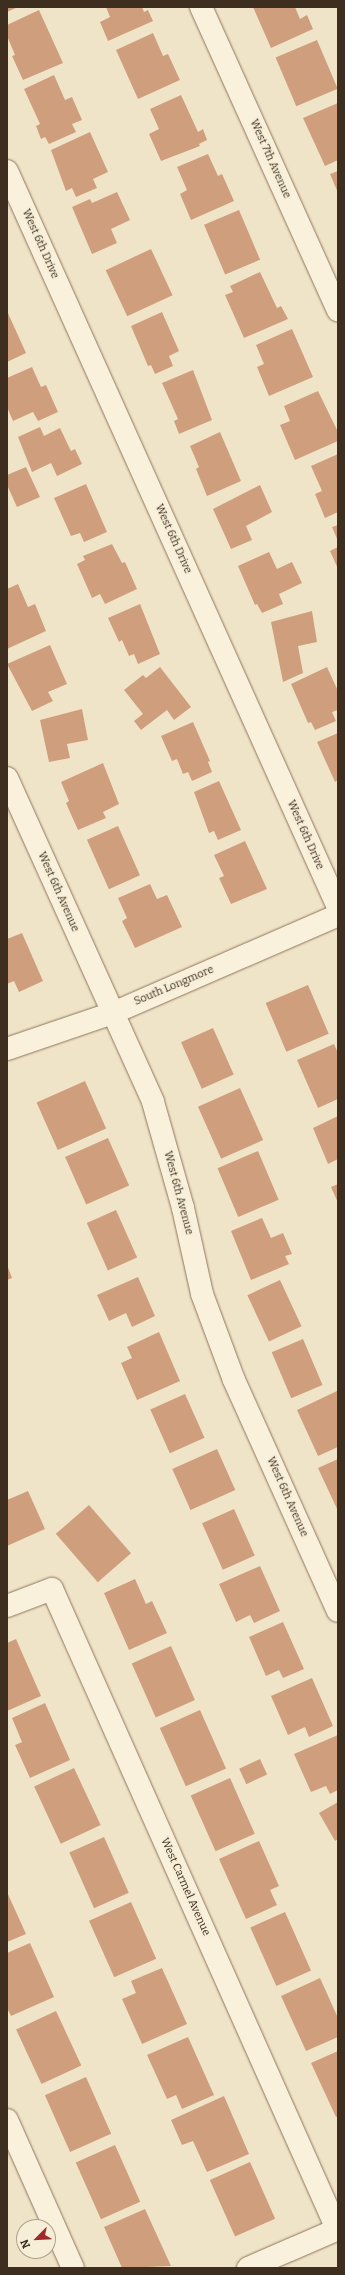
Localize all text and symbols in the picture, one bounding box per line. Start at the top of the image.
street label: West 7th Avenue [247,117,293,201]
street label: West 6th Drive [19,207,61,281]
street label: West 6th Drive [152,502,194,576]
street label: West 6th Drive [284,798,326,872]
street label: West 6th Avenue [34,850,82,934]
street label: South Longmore [132,963,216,1009]
street label: West 6th Avenue [161,1150,195,1236]
street label: West 6th Avenue [263,1455,311,1539]
street label: West Carmel Avenue [157,1836,213,1938]
north arrow [16,2219,56,2259]
text: N [18,2237,33,2250]

